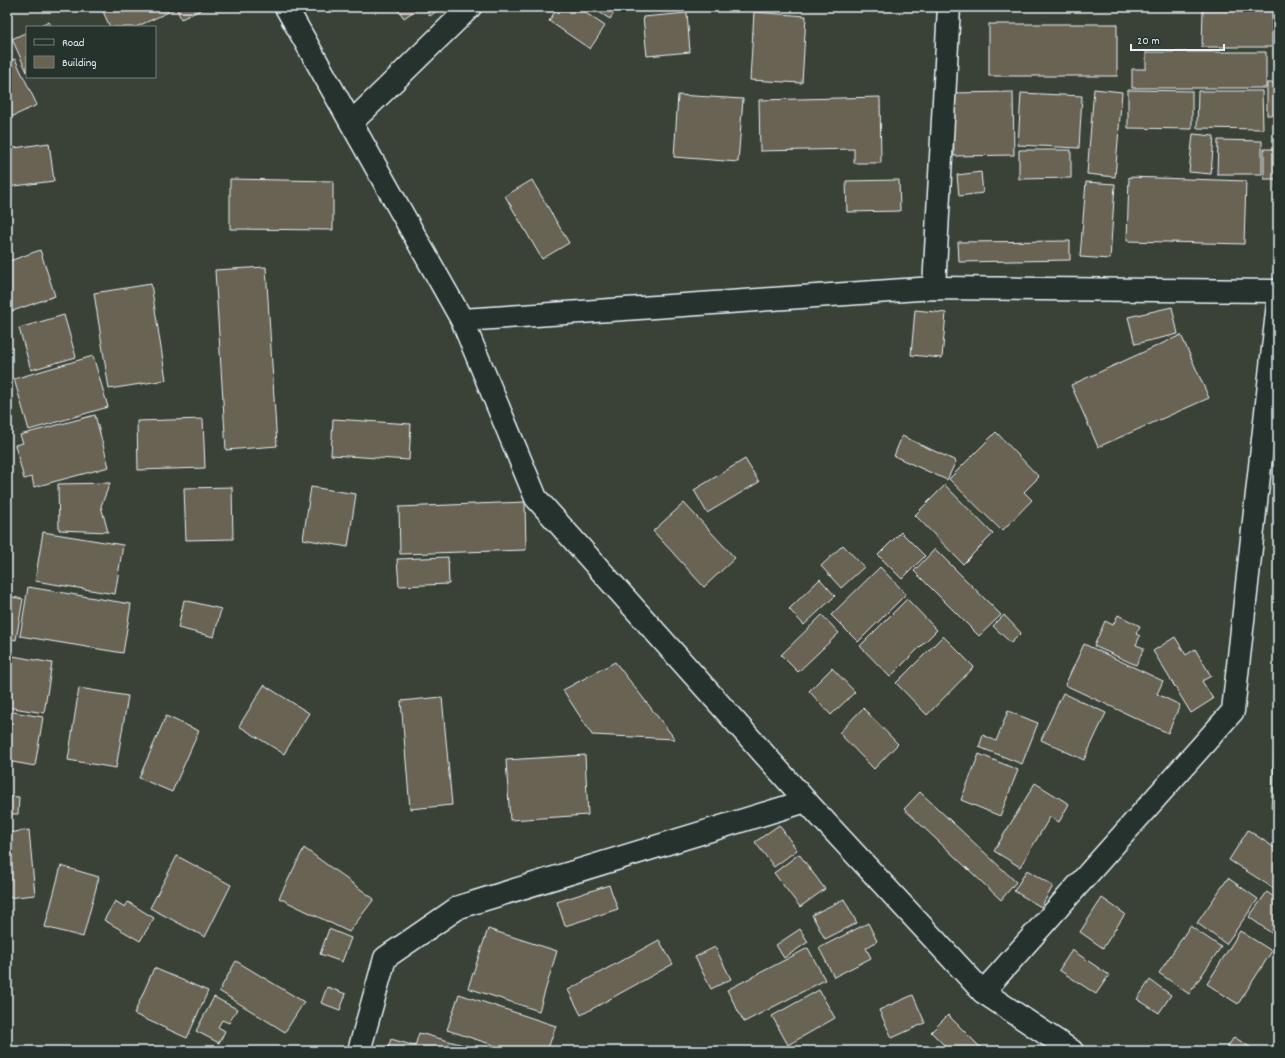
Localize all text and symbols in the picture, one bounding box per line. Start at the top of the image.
legend [26,26,156,78]
scale bar [1131,26,1224,52]
text: 20 m [1137,33,1160,50]
text: Road [62,35,84,52]
text: Building [62,55,97,72]

